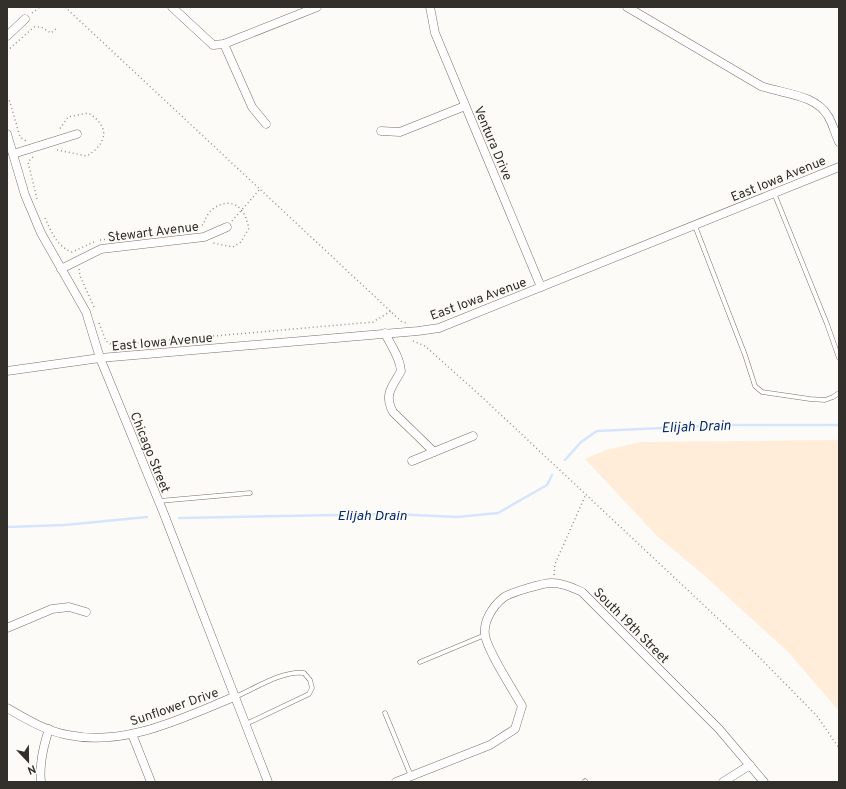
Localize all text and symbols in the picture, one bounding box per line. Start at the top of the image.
street label: Ventura Drive [469,104,515,183]
street label: East Iowa Avenue [729,153,829,206]
street label: Stewart Avenue [107,219,200,247]
street label: East Iowa Avenue [428,275,529,325]
street label: East Iowa Avenue [111,331,213,355]
street label: Chicago Street [126,410,173,496]
water label: Elijah Drain [661,418,732,437]
water label: Elijah Drain [337,508,407,525]
street label: South 19th Street [589,585,672,668]
street label: Sunflower Drive [128,685,221,731]
north arrow [8,741,48,781]
text: N [25,761,38,777]

